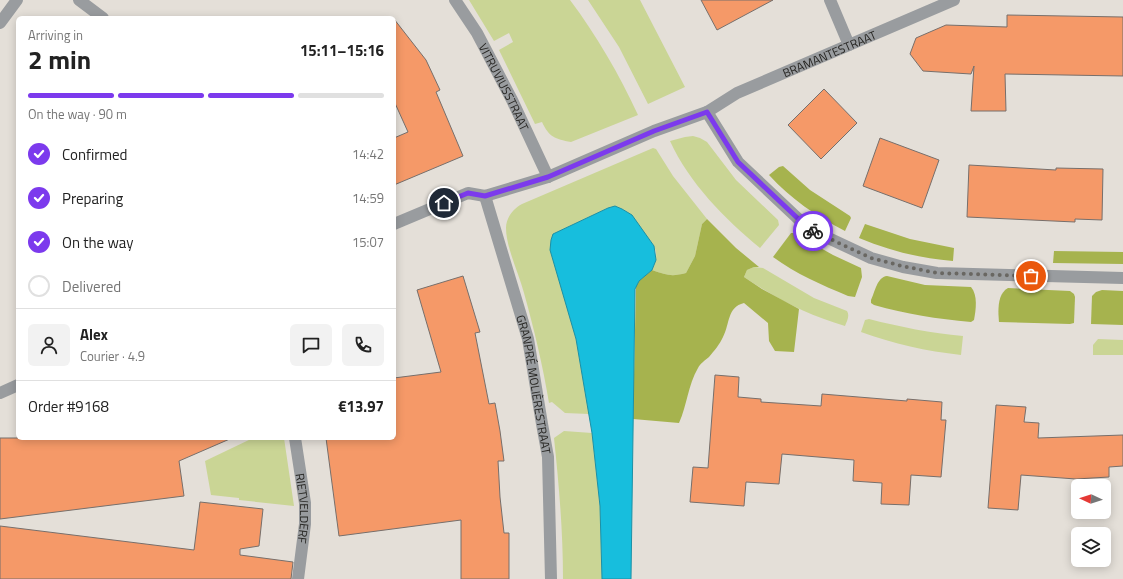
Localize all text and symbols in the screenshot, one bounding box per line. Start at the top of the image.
text: Arriving in [28,25,83,45]
street label: BRAMANTESTRAAT [779,25,880,82]
text: 15:11–15:16 [300,39,384,62]
text: 2 min [28,40,91,79]
street label: VITRUVIUSSTRAAT [474,40,535,134]
text: On the way · 90 m [28,104,127,124]
icon: check [28,143,50,165]
text: Confirmed [62,143,127,166]
text: 14:42 [352,144,384,164]
pin [427,186,461,220]
icon: check [28,187,50,209]
text: Preparing [62,187,123,210]
text: 14:59 [352,188,384,208]
icon: home [433,192,455,214]
courier [793,211,833,251]
icon: bike [802,220,824,242]
icon: check [28,231,50,253]
text: On the way [62,231,134,254]
text: 15:07 [352,232,384,252]
pin [1014,259,1048,293]
icon: bag [1020,265,1042,287]
text: Delivered [62,275,121,298]
street label: GRANPRÉ MOLIÈRESTRAAT [512,312,557,456]
text: Alex [80,323,108,346]
button: person [28,324,70,366]
button: chat [290,324,332,366]
button: phone [342,324,384,366]
text: Courier · 4.9 [80,346,145,366]
text: Order #9168 [28,395,109,418]
text: €13.97 [338,395,384,418]
street label: RIETVELDERF [291,472,315,545]
north arrow [1071,479,1111,519]
map controls [1071,479,1111,567]
button: layers [1071,527,1111,567]

